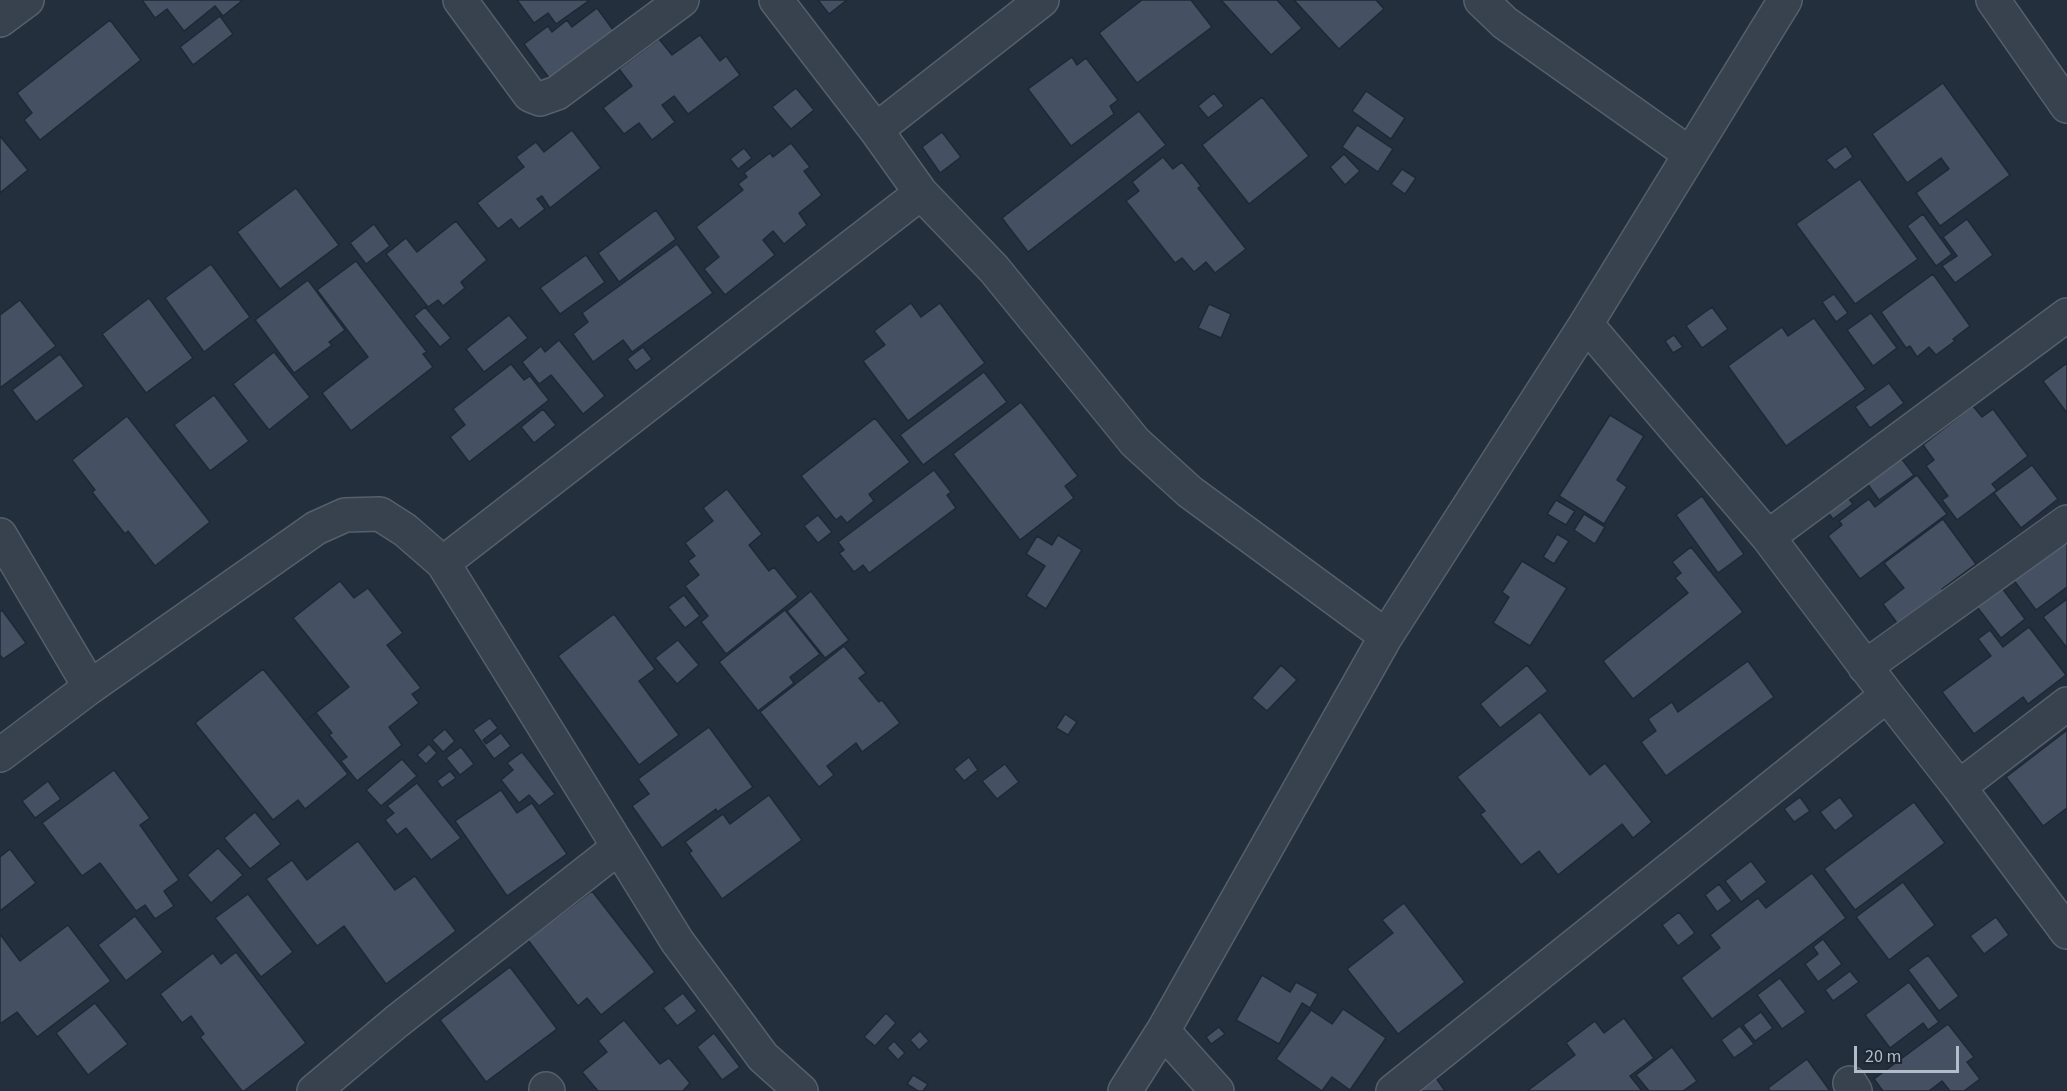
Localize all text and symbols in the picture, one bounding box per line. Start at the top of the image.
scale bar [1857,1034,1962,1072]
text: 20 m [1865,1044,1901,1069]

